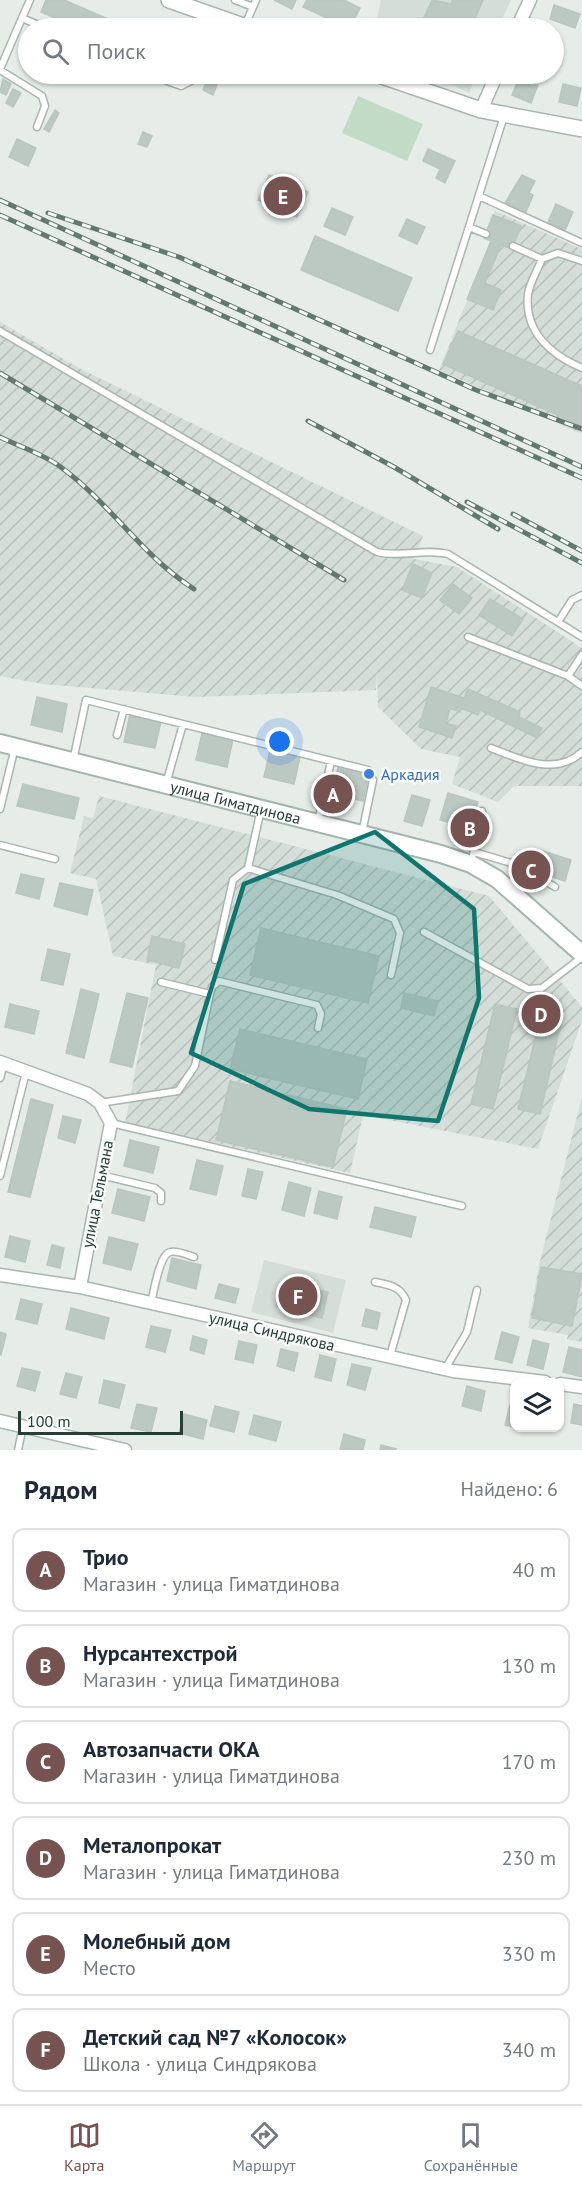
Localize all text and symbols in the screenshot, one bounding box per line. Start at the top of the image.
search box [18,18,564,84]
icon: search [39,35,72,68]
text: Поиск [87,37,146,65]
pin: E [264,174,302,218]
your location [265,727,294,756]
place label: Аркадия [381,764,440,784]
marker: Аркадия [362,767,376,781]
pin: A [314,772,352,816]
street label: улица Гиматдинова [168,776,303,828]
pin: B [450,806,490,850]
pin: C [512,848,550,892]
pin: D [522,992,560,1036]
street label: улица Тельмана [77,1138,117,1250]
pin: F [278,1274,318,1318]
street label: улица Синдрякова [207,1307,337,1355]
map controls [510,1378,564,1432]
button: layers [510,1378,564,1432]
scale bar [18,1408,183,1436]
text: 100 m [27,1411,70,1431]
text: Рядом [24,1473,98,1506]
text: Найдено: 6 [461,1476,558,1502]
text: Трио [83,1543,129,1571]
text: A [39,1557,52,1583]
text: 40 m [513,1557,556,1583]
text: Магазин · улица Гиматдинова [83,1571,340,1597]
text: Нурсантехстрой [83,1639,238,1667]
text: B [40,1653,51,1679]
text: 130 m [502,1653,556,1679]
text: Магазин · улица Гиматдинова [83,1667,340,1693]
text: Автозапчасти ОКА [83,1735,260,1763]
text: C [40,1749,51,1775]
text: 170 m [502,1749,556,1775]
text: Магазин · улица Гиматдинова [83,1763,340,1789]
text: Металопрокат [83,1831,221,1859]
text: D [39,1845,52,1871]
text: 230 m [502,1845,556,1871]
text: Магазин · улица Гиматдинова [83,1859,340,1885]
text: Молебный дом [83,1927,231,1955]
text: E [40,1941,51,1967]
text: 330 m [502,1941,556,1967]
text: Место [83,1955,136,1981]
text: Детский сад №7 «Колосок» [83,2023,347,2051]
text: F [40,2037,51,2063]
text: 340 m [502,2037,556,2063]
text: Школа · улица Синдрякова [83,2051,317,2077]
tab: Карта [64,2119,104,2175]
tab: Маршрут [232,2119,296,2175]
tab: Сохранённые [424,2119,518,2175]

